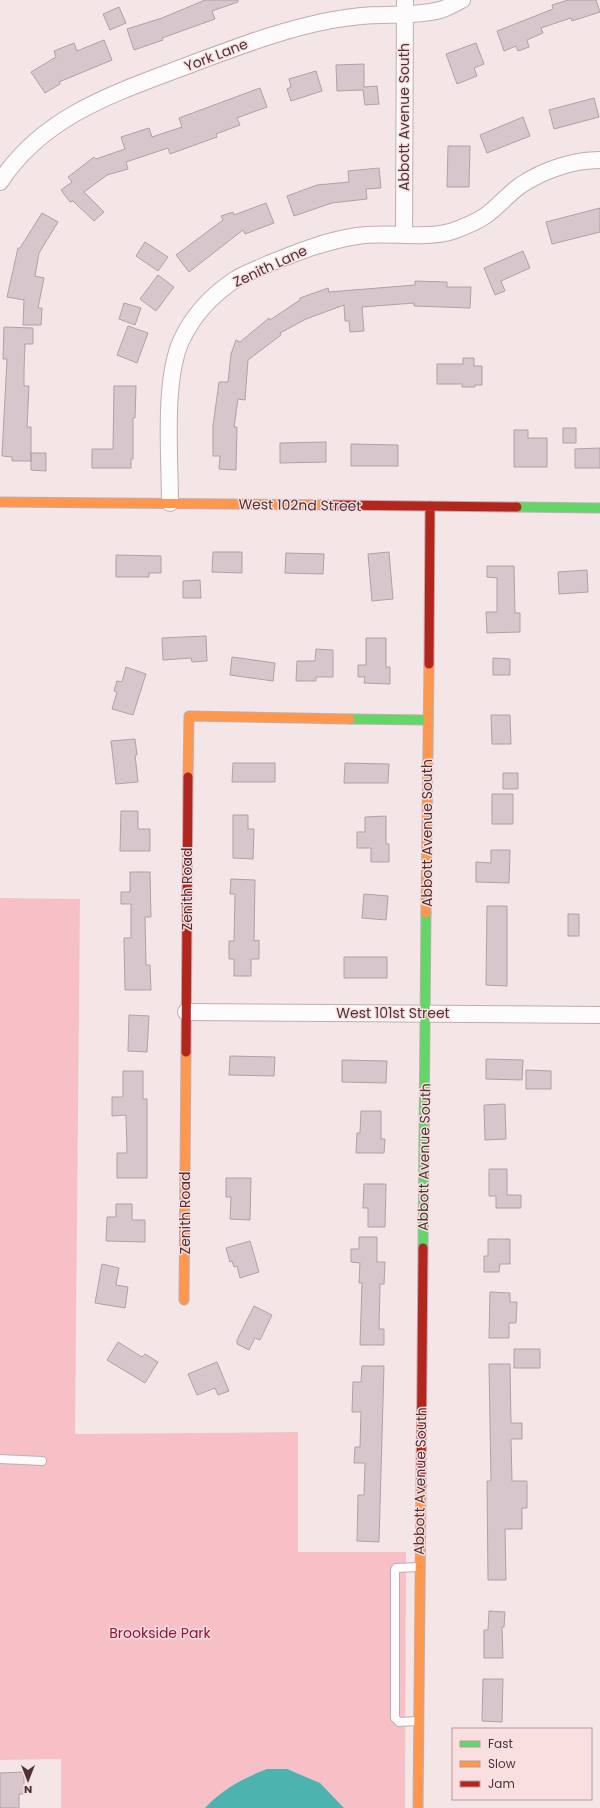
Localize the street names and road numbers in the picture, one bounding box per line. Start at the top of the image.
street label: York Lane [181,34,251,76]
street label: Abbott Avenue South [394,43,414,191]
street label: Zenith Lane [230,240,311,292]
street label: West 102nd Street [238,494,362,516]
street label: Abbott Avenue South [417,759,437,907]
street label: Zenith Road [177,848,197,930]
street label: West 101st Street [336,1003,450,1023]
street label: Abbott Avenue South [413,1083,435,1231]
street label: Zenith Road [175,1172,195,1254]
street label: Abbott Avenue South [409,1407,431,1555]

